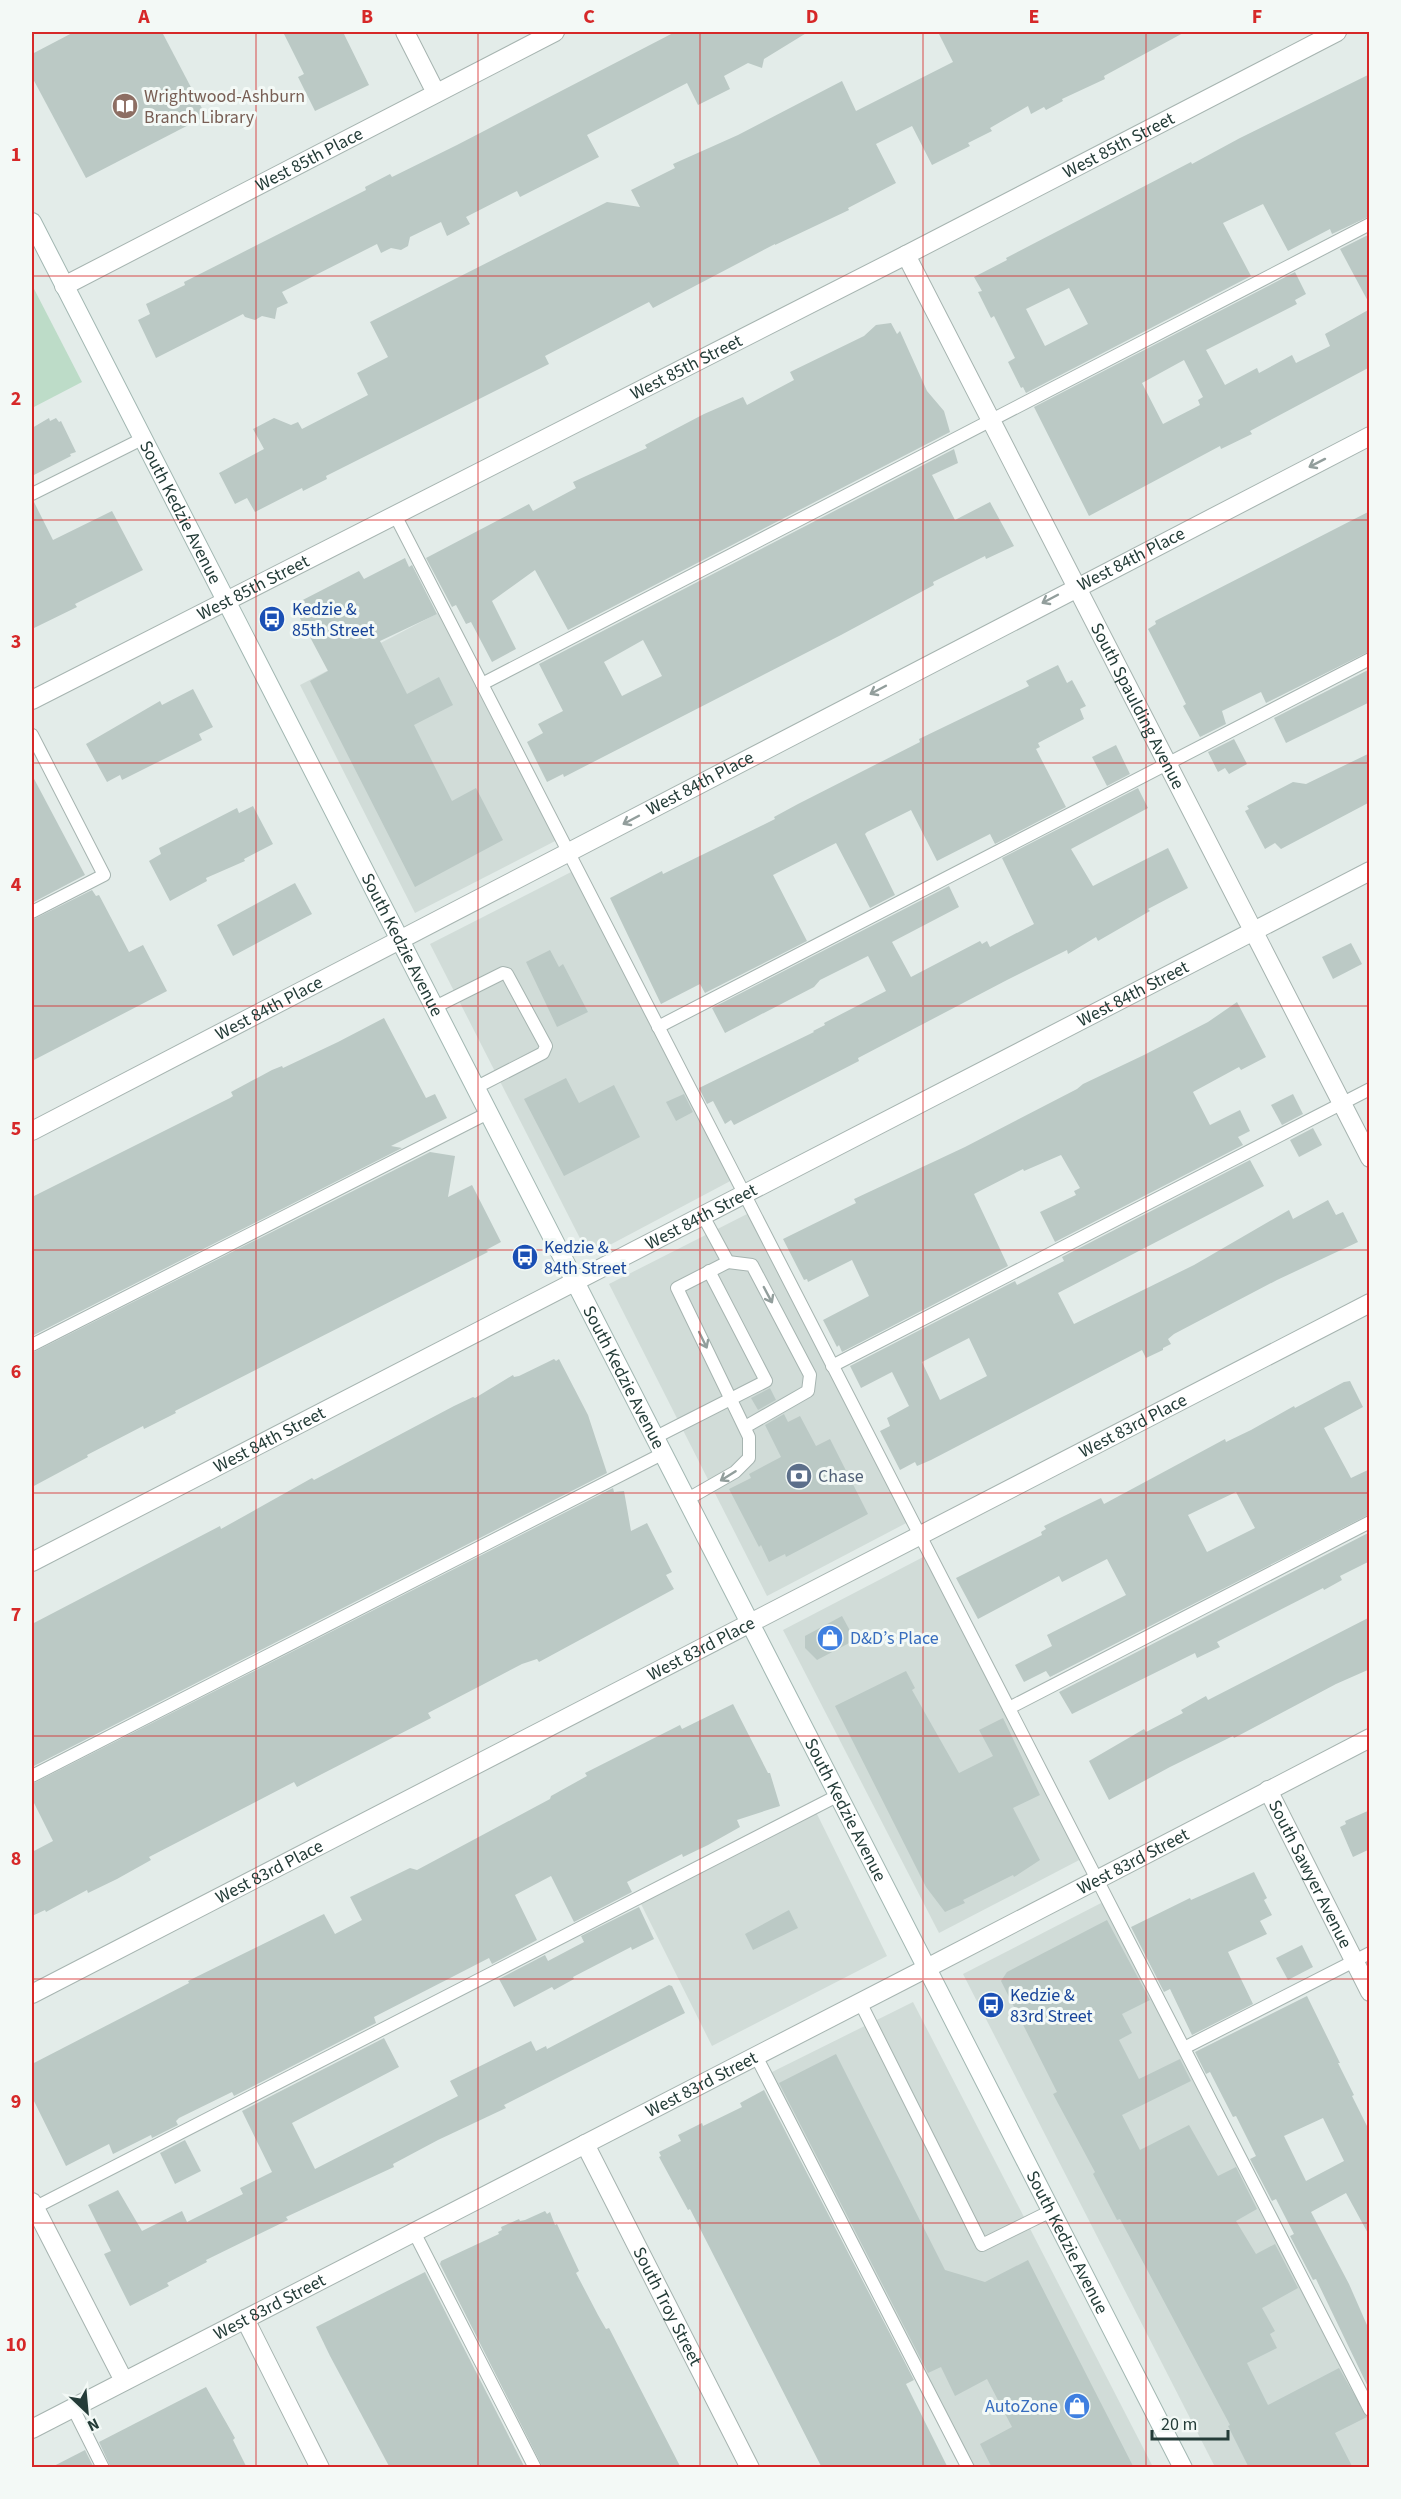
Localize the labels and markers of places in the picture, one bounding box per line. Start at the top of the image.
place label: Wrightwood-Ashburn Branch Library [144,84,305,130]
library icon: Wrightwood-Ashburn Branch Library [110,91,140,121]
place label: Kedzie & 85th Street [292,597,374,643]
bus stop icon: Kedzie & 85th Street [257,604,287,634]
place label: Kedzie & 84th Street [544,1235,626,1281]
bus stop icon: Kedzie & 84th Street [510,1242,540,1272]
bank icon: Chase [784,1461,814,1491]
place label: Chase [818,1464,864,1489]
shop icon: D&D’s Place [815,1623,845,1653]
place label: D&D’s Place [850,1626,939,1651]
place label: Kedzie & 83rd Street [1010,1983,1093,2029]
bus stop icon: Kedzie & 83rd Street [976,1990,1006,2020]
shop icon: AutoZone [1062,2391,1092,2421]
place label: AutoZone [985,2394,1058,2419]

